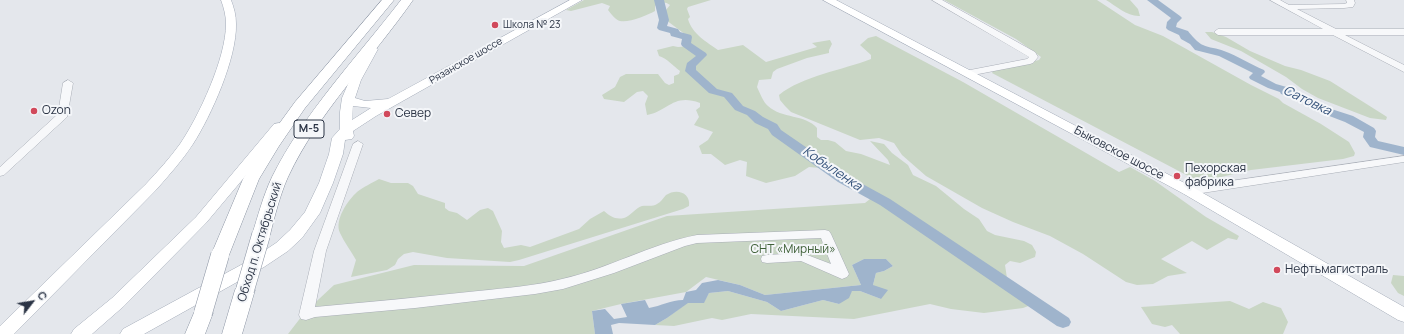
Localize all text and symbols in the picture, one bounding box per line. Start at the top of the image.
place label: Школа № 23 [503,19,560,31]
marker: Школа № 23 [490,20,500,30]
street label: Рязанское шоссе [427,35,505,87]
water label: Сатовка [1281,83,1333,119]
place label: Ozon [42,104,71,118]
marker: Ozon [29,106,39,116]
place label: Север [395,107,431,121]
marker: Север [382,109,392,119]
road number: М-5 [294,120,324,138]
street label: Быковское шоссе [1071,123,1167,183]
water label: Кобыленка [800,144,864,194]
place label: Пехорская фабрика [1185,162,1246,190]
marker: Пехорская фабрика [1172,171,1182,181]
street label: Обход п. Октябрьский [235,180,285,304]
park label: СНТ «Мирный» [750,243,836,257]
place label: Нефтьмагистраль [1285,263,1388,277]
marker: Нефтьмагистраль [1272,265,1282,275]
north arrow [12,282,52,322]
text: С [34,288,51,303]

